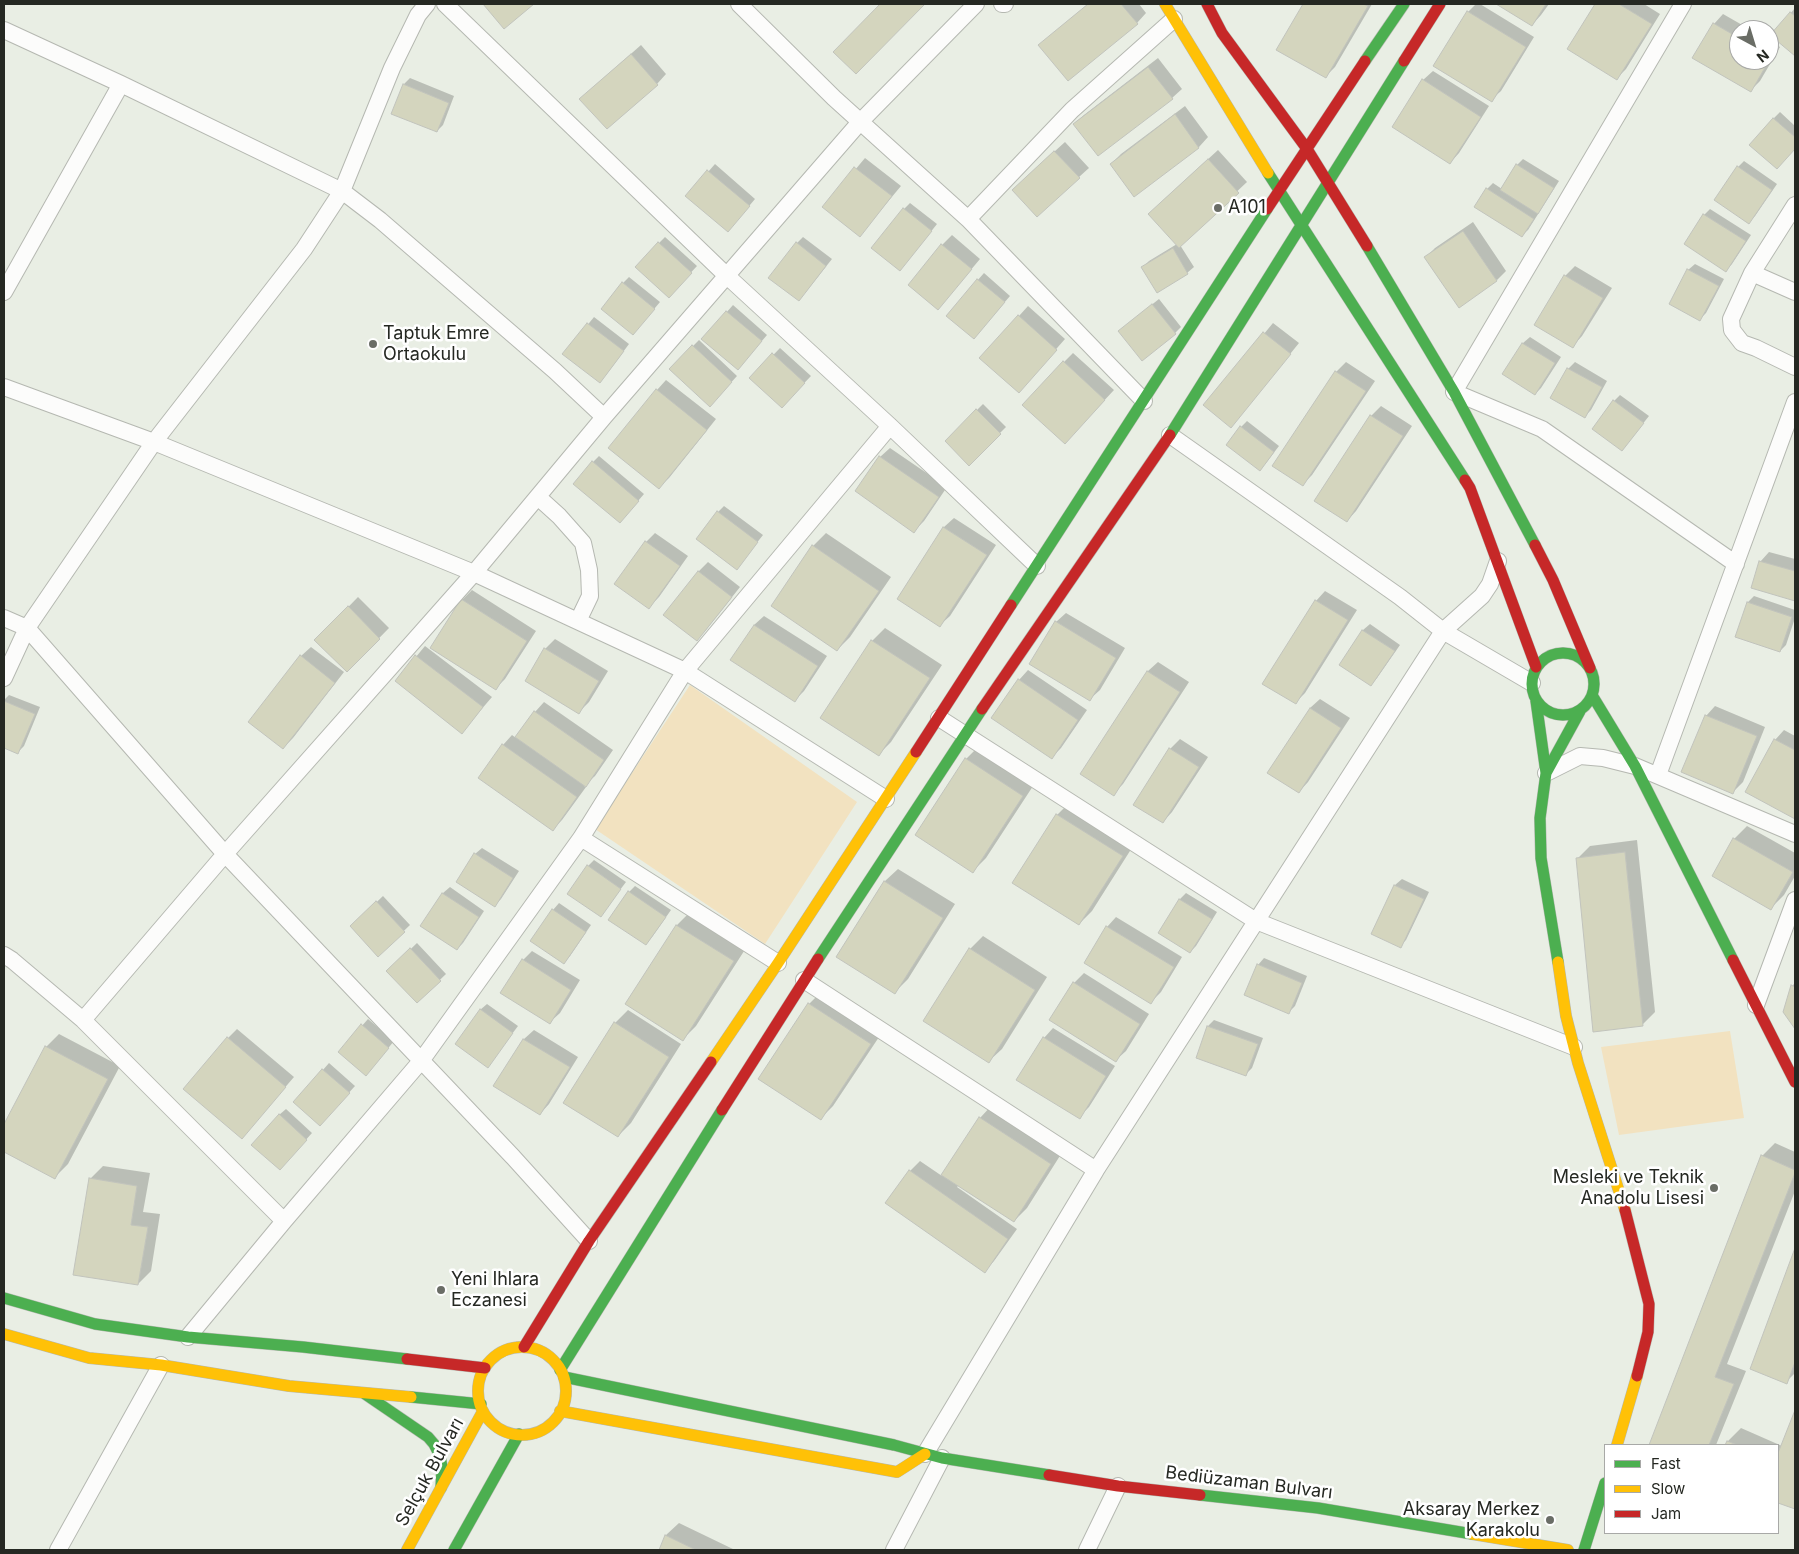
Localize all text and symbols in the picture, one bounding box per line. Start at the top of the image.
north arrow [1729,20,1779,70]
text: N [1754,46,1773,66]
place label: A101 [1228,197,1266,219]
marker: A101 [1212,202,1224,214]
place label: Taptuk Emre Ortaokulu [383,323,489,366]
marker: Taptuk Emre Ortaokulu [367,338,379,350]
place label: Mesleki ve Teknik Anadolu Lisesi [1553,1167,1704,1210]
marker: Mesleki ve Teknik Anadolu Lisesi [1708,1182,1720,1194]
place label: Yeni Ihlara Eczanesi [451,1269,539,1312]
marker: Yeni Ihlara Eczanesi [435,1284,447,1296]
street label: Selçuk Bulvarı [391,1414,469,1530]
legend [1604,1444,1779,1534]
text: Fast [1651,1454,1681,1473]
street label: Bediüzaman Bulvarı [1164,1462,1334,1504]
text: Slow [1651,1479,1685,1498]
place label: Aksaray Merkez Karakolu [1403,1499,1540,1542]
text: Jam [1651,1504,1681,1523]
marker: Aksaray Merkez Karakolu [1544,1514,1556,1526]

